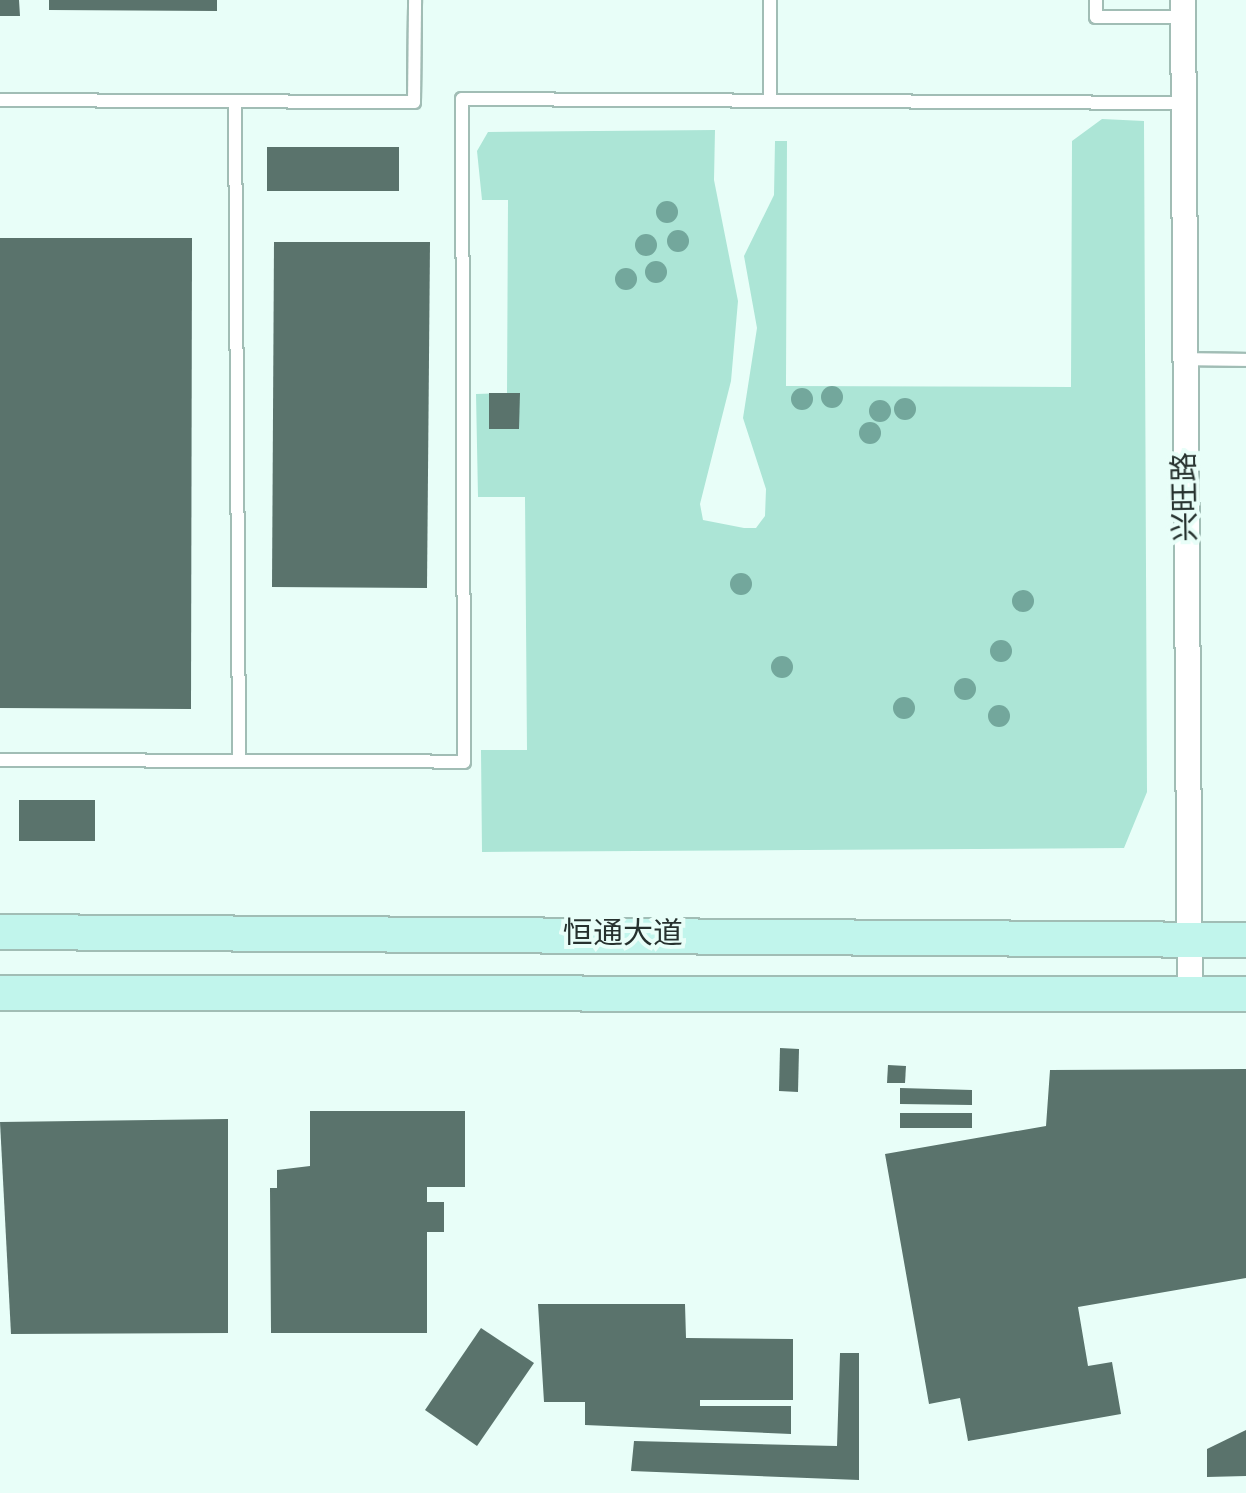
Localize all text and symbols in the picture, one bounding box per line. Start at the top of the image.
street label: 兴旺路 [1166,452,1204,542]
street label: 恒通大道 [563,915,683,951]

